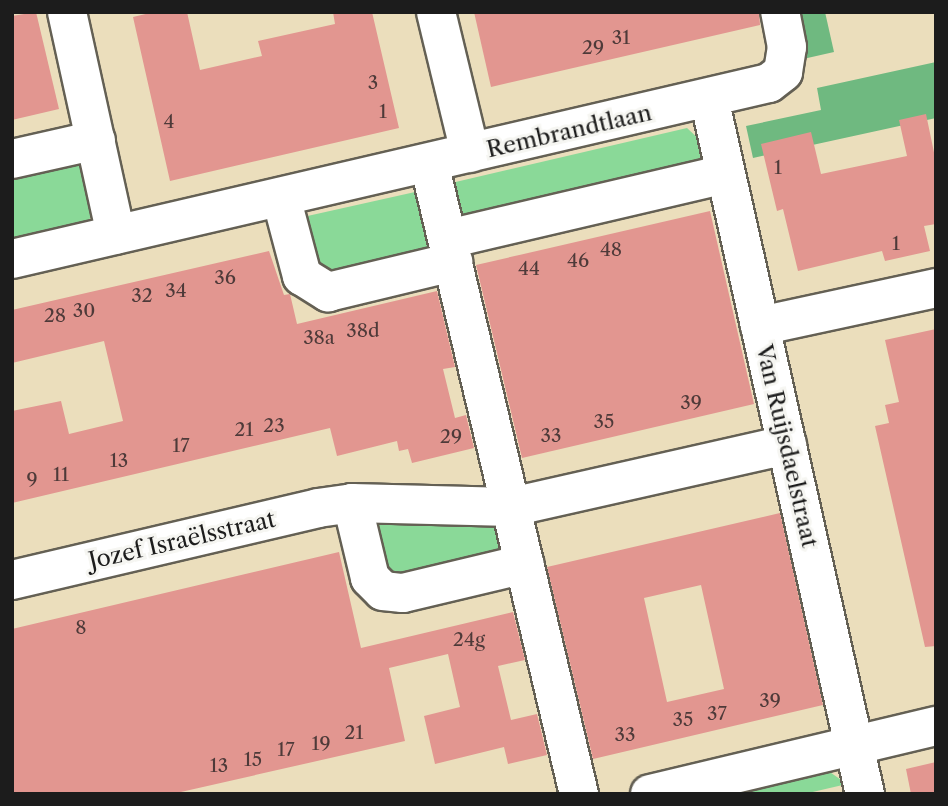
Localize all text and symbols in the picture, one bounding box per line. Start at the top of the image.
house number: 31 [612,27,630,49]
house number: 29 [582,37,604,59]
house number: 3 [368,72,378,94]
street label: Rembrandtlaan [484,99,654,163]
house number: 1 [379,101,387,123]
house number: 4 [164,111,174,133]
house number: 1 [774,157,782,179]
house number: 1 [892,233,900,255]
house number: 48 [600,239,622,261]
house number: 46 [567,250,589,272]
house number: 44 [518,258,540,280]
house number: 36 [214,267,236,289]
house number: 34 [165,280,187,302]
house number: 32 [131,285,153,307]
house number: 30 [73,300,95,322]
house number: 28 [44,305,66,327]
house number: 38d [346,320,380,342]
house number: 38a [303,327,335,349]
street label: Van Ruijsdaelstraat [750,342,824,550]
house number: 39 [680,392,702,414]
house number: 35 [594,411,614,433]
house number: 23 [263,415,285,437]
house number: 21 [235,419,253,441]
house number: 33 [541,425,561,447]
house number: 29 [440,426,462,448]
house number: 17 [172,435,190,457]
house number: 13 [110,450,128,472]
house number: 11 [53,464,69,486]
house number: 9 [26,469,38,491]
street label: Jozef Israëlsstraat [86,505,278,575]
house number: 8 [75,617,87,639]
house number: 24g [453,629,485,651]
house number: 39 [759,690,781,712]
house number: 37 [707,703,727,725]
house number: 35 [673,709,693,731]
house number: 21 [345,722,363,744]
house number: 33 [615,724,635,746]
house number: 19 [311,733,331,755]
house number: 17 [277,739,295,761]
house number: 15 [244,749,262,771]
house number: 13 [210,755,228,777]

